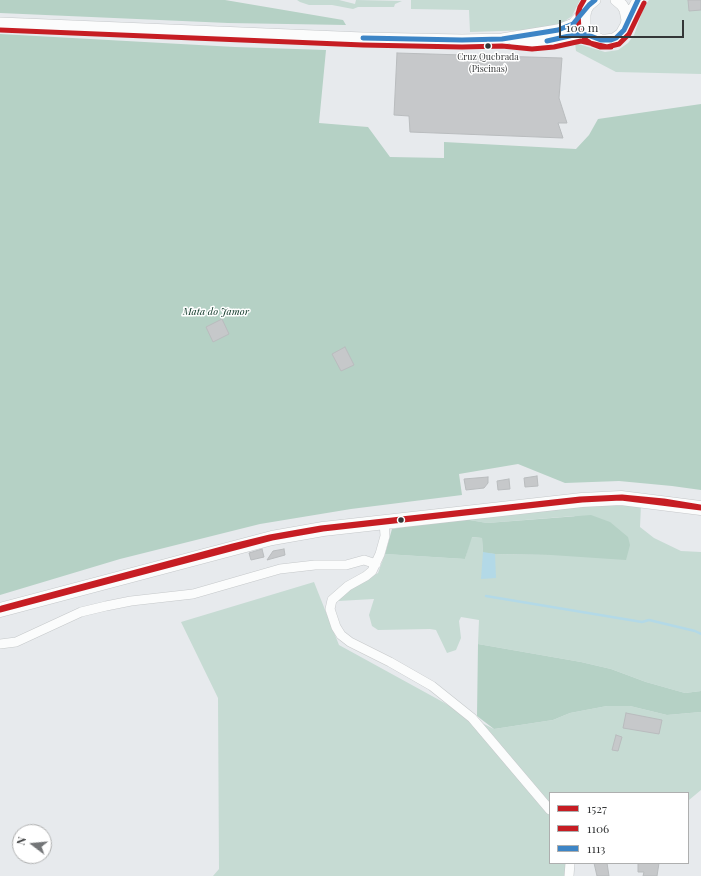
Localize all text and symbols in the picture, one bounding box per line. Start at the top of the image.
scale bar [561,12,686,38]
text: 100 m [566,19,598,35]
marker: Cruz Quebrada (Piscinas) [483,41,493,51]
place label: Cruz Quebrada (Piscinas) [457,52,519,73]
park label: Mata do Jamor [183,306,249,318]
unlabelled marker [396,515,406,525]
legend [549,792,689,864]
text: 1527 [587,800,607,816]
text: 1106 [587,820,609,836]
north arrow [12,824,52,864]
text: N [13,835,29,847]
text: 1113 [587,840,606,856]

